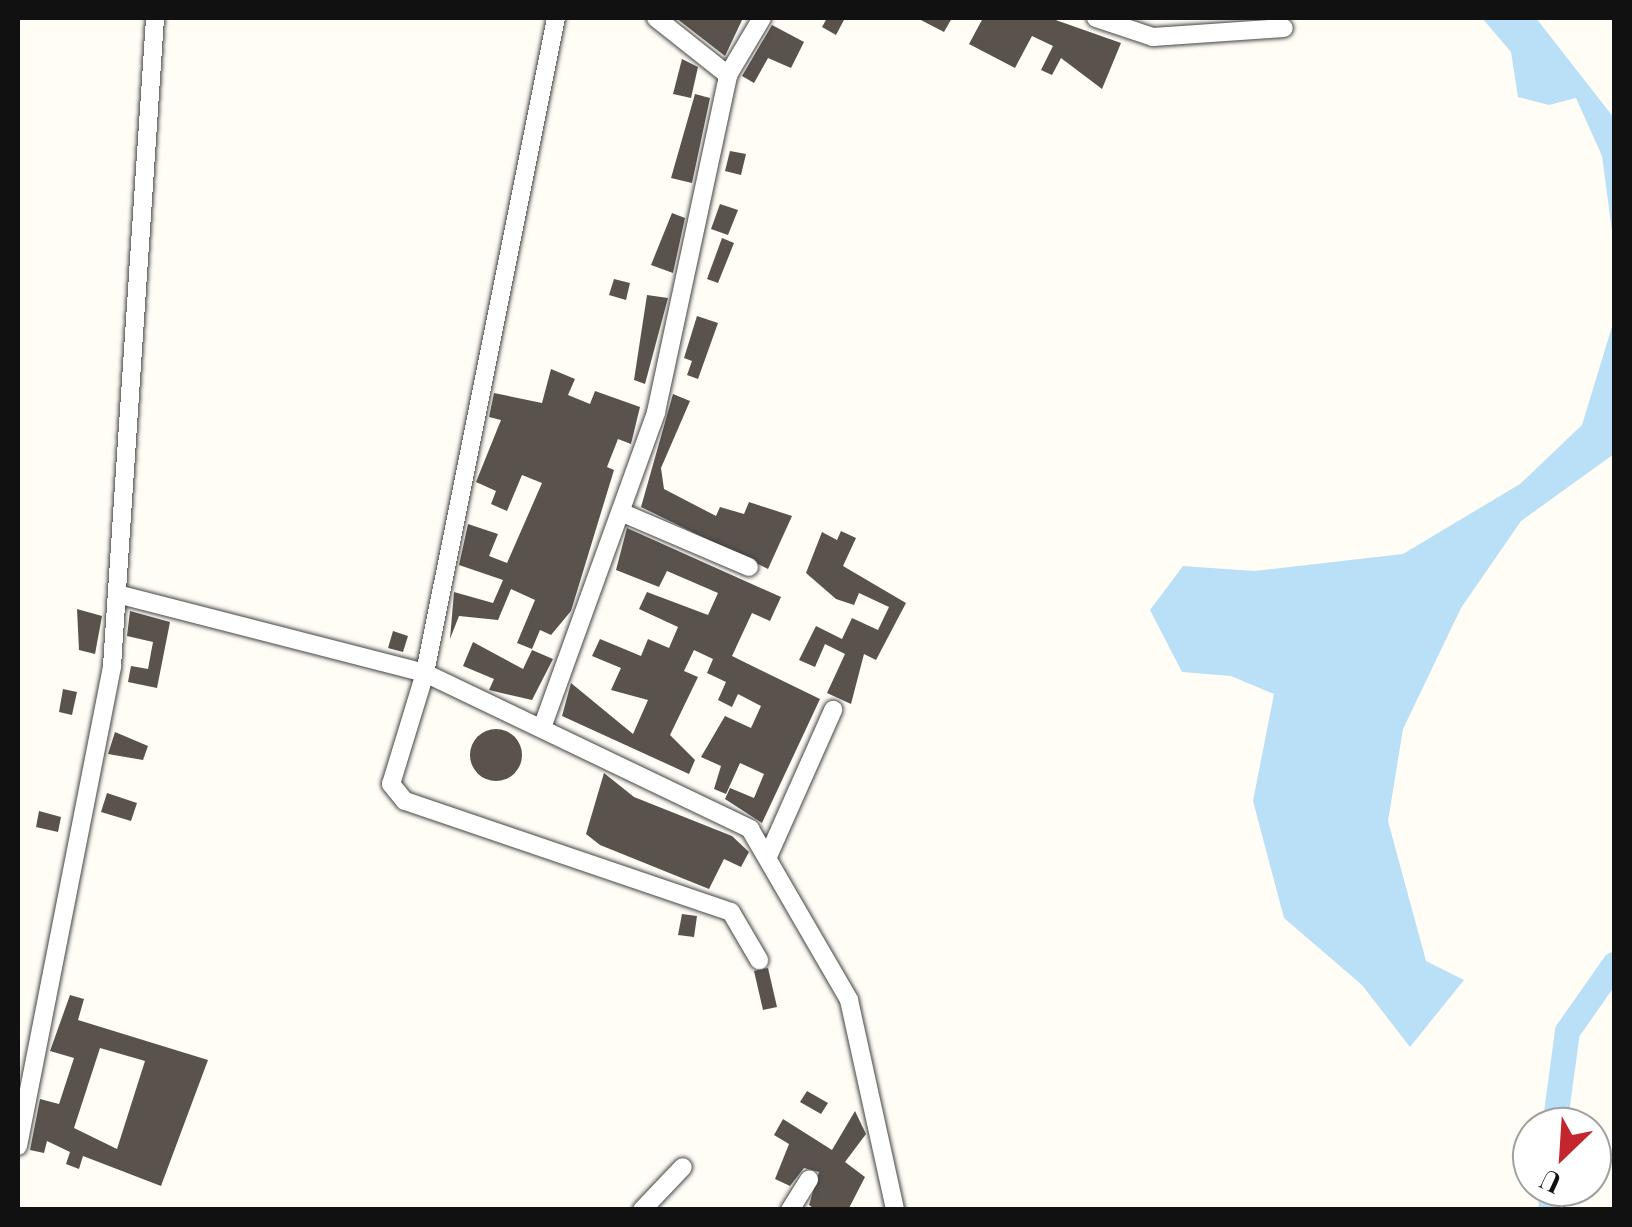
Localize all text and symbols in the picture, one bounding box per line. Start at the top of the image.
north arrow [1512,1107,1612,1207]
text: U [1533,1162,1567,1204]

